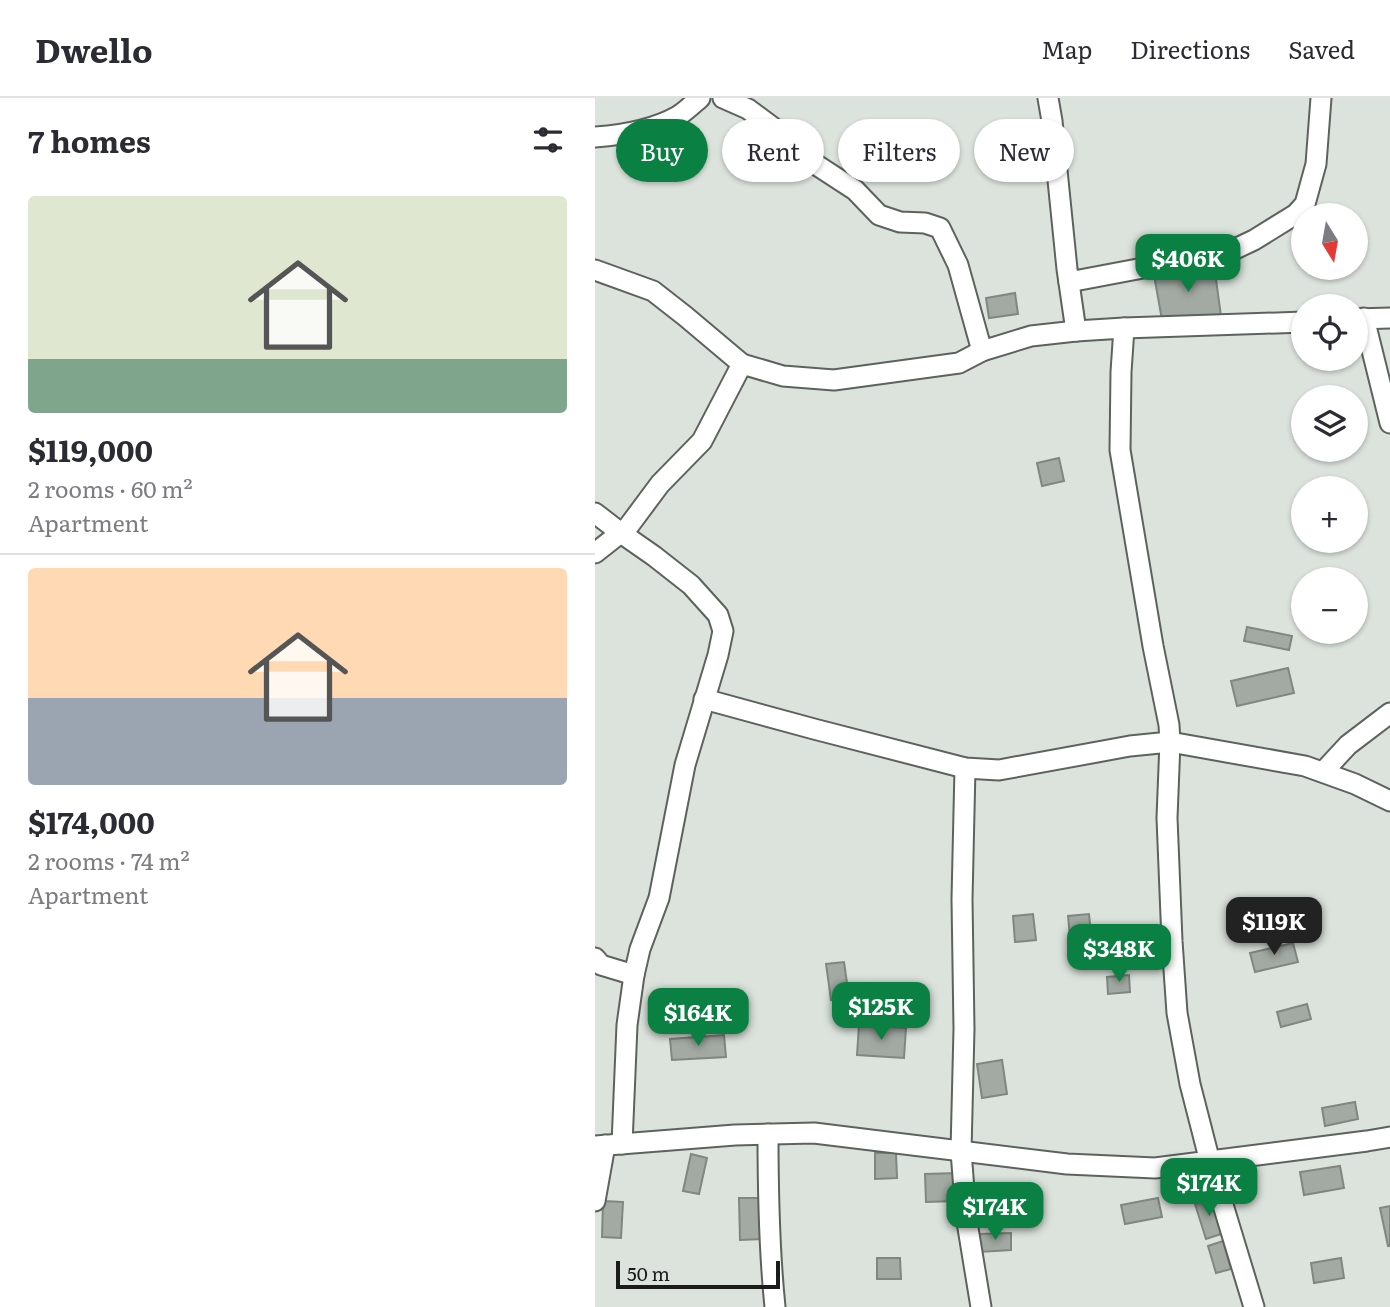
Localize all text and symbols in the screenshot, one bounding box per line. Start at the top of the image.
text: Dwello [35,24,153,73]
text: Map [1041,31,1092,66]
text: Directions [1130,31,1250,66]
text: Saved [1288,31,1355,66]
text: 7 homes [28,118,151,162]
chip: Buy [616,119,708,182]
chip: Rent [722,119,824,182]
chip: Filters [838,119,960,182]
chip: New [974,119,1074,182]
icon: filters [529,121,567,159]
north arrow [1291,203,1369,280]
map controls [1291,203,1368,644]
pin: $406K [1139,234,1237,294]
text: $406K [1151,240,1225,274]
icon: home [235,242,361,368]
button: locate [1291,294,1368,371]
button: layers [1291,385,1368,462]
text: $119,000 [28,427,153,471]
text: 2 rooms · 60 m² [28,471,193,505]
button: + [1291,476,1368,553]
text: Apartment [28,505,148,539]
button: − [1291,567,1368,644]
icon: home [235,614,361,740]
text: $174,000 [28,799,155,843]
text: 2 rooms · 74 m² [28,843,190,877]
text: Apartment [28,877,148,911]
pin: $119K [1225,898,1323,957]
text: $119K [1242,903,1306,937]
pin: $348K [1070,924,1168,984]
text: $348K [1083,930,1155,964]
pin: $125K [832,982,930,1042]
pin: $164K [649,988,747,1048]
text: $125K [848,988,914,1022]
text: $164K [664,994,732,1028]
pin: $174K [1160,1158,1258,1218]
text: $174K [1176,1164,1242,1198]
pin: $174K [946,1182,1044,1242]
text: $174K [962,1188,1028,1222]
scale bar [616,1258,781,1290]
text: 50 m [627,1259,670,1287]

